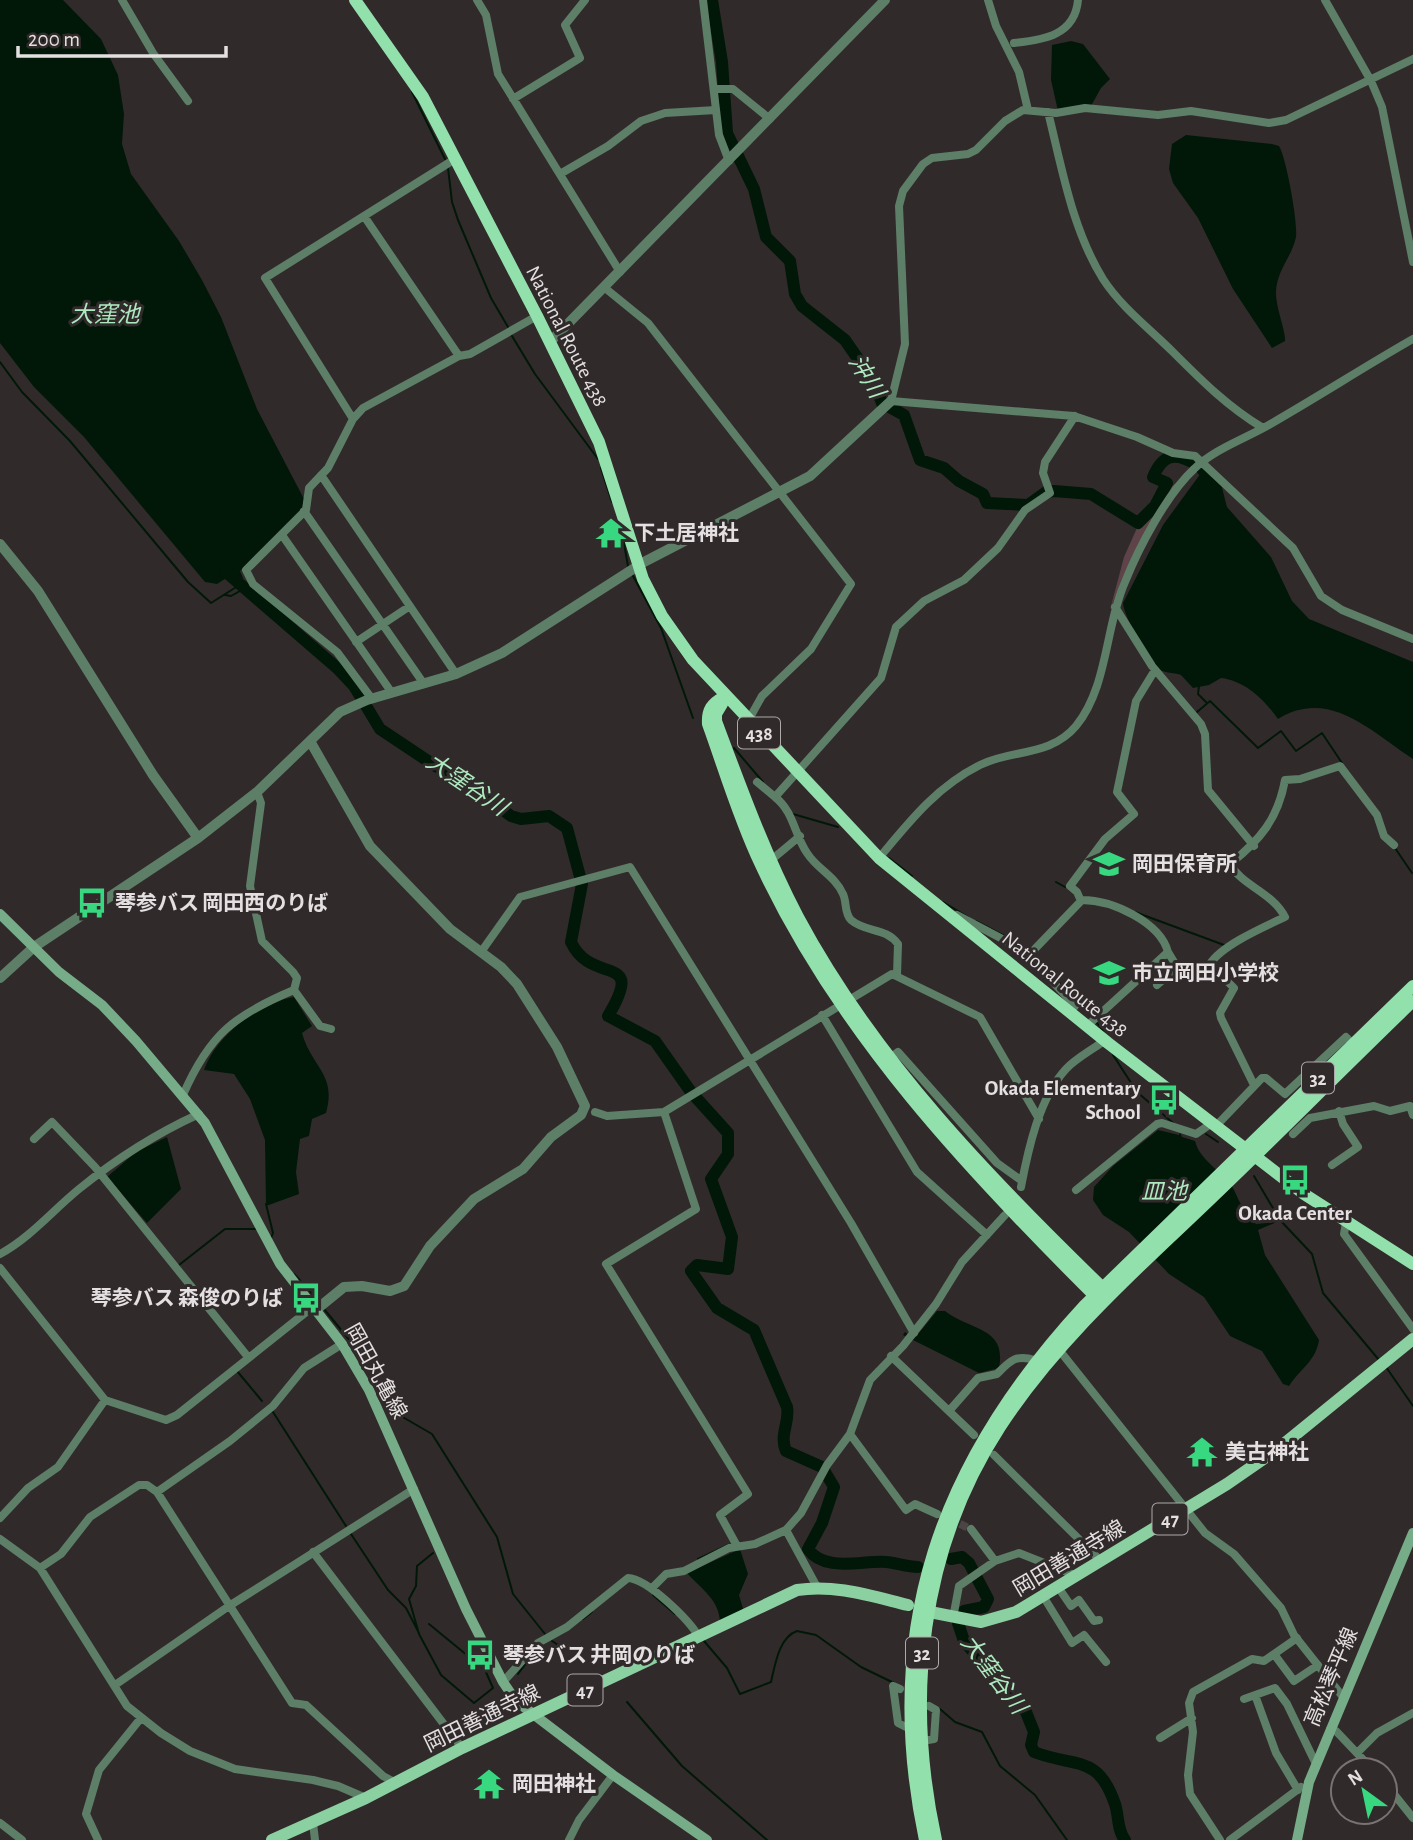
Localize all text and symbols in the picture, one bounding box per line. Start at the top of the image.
scale bar [18,14,226,58]
text: 200 m [28,29,80,50]
street label: National Route 438 [522,262,611,410]
water label: 大窪池 [71,302,142,327]
water label: 沖川 [844,350,891,405]
temple icon: 下土居神社 [594,516,628,550]
place label: 下土居神社 [634,521,739,544]
road number: 438 [738,718,780,748]
water label: 大窪谷川 [422,748,514,822]
school or university icon: 岡田保育所 [1092,847,1126,881]
place label: 岡田保育所 [1132,853,1237,875]
bus stop icon: 琴参バス 岡田西のりば [75,886,109,920]
place label: 琴参バス 岡田西のりば [115,891,328,914]
street label: National Route 438 [998,927,1131,1041]
school or university icon: 市立岡田小学校 [1092,956,1126,990]
place label: 市立岡田小学校 [1132,962,1279,984]
road number: 32 [1302,1062,1334,1094]
place label: Okada Elementary School [985,1078,1142,1123]
bus stop icon: Okada Elementary School [1147,1083,1181,1117]
bus stop icon: Okada Center [1278,1163,1312,1197]
water label: 皿池 [1141,1179,1189,1204]
place label: Okada Center [1238,1203,1353,1224]
bus stop icon: 琴参バス 森俊のりば [289,1281,323,1315]
place label: 琴参バス 森俊のりば [91,1286,283,1309]
street label: 岡田丸亀線 [341,1320,411,1422]
temple icon: 美古神社 [1185,1435,1219,1469]
place label: 美古神社 [1225,1440,1309,1463]
road number: 47 [1152,1504,1188,1534]
street label: 岡田善通寺線 [1009,1516,1129,1600]
street label: 高松琴平線 [1300,1624,1362,1730]
water label: 大窪谷川 [956,1630,1033,1721]
bus stop icon: 琴参バス 井岡のりば [463,1638,497,1672]
road number: 32 [906,1638,938,1668]
place label: 琴参バス 井岡のりば [503,1643,695,1666]
road number: 47 [568,1674,602,1706]
street label: 岡田善通寺線 [421,1680,543,1756]
north arrow [1329,1756,1399,1826]
text: N [1345,1766,1366,1790]
temple icon: 岡田神社 [472,1767,506,1801]
place label: 岡田神社 [512,1772,596,1795]

